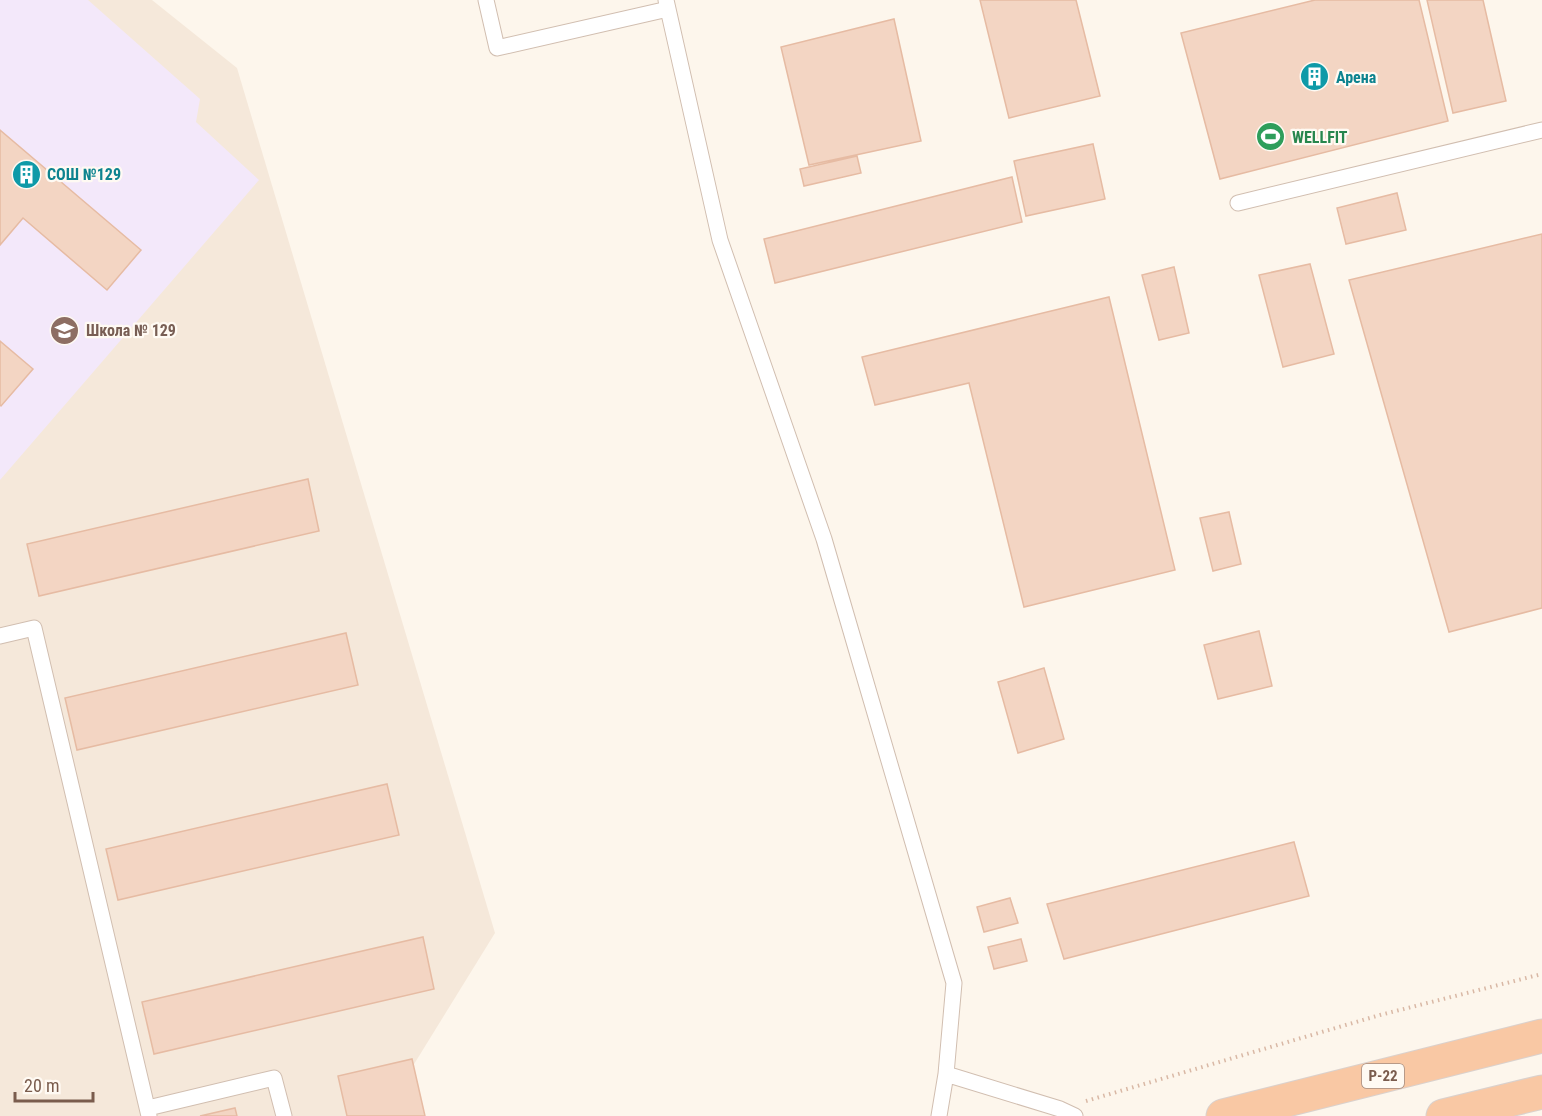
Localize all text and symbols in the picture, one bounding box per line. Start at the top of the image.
building icon: Арена [1299,61,1331,93]
place label: Арена [1336,68,1377,87]
sports icon: WELLFIT [1255,121,1287,153]
place label: WELLFIT [1292,128,1348,147]
building icon: СОШ №129 [10,158,42,190]
place label: СОШ №129 [47,165,121,184]
school or university icon: Школа № 129 [49,314,81,346]
place label: Школа № 129 [86,321,176,340]
road number: Р-22 [1362,1064,1404,1088]
scale bar [15,1065,93,1103]
text: 20 m [24,1075,59,1096]

